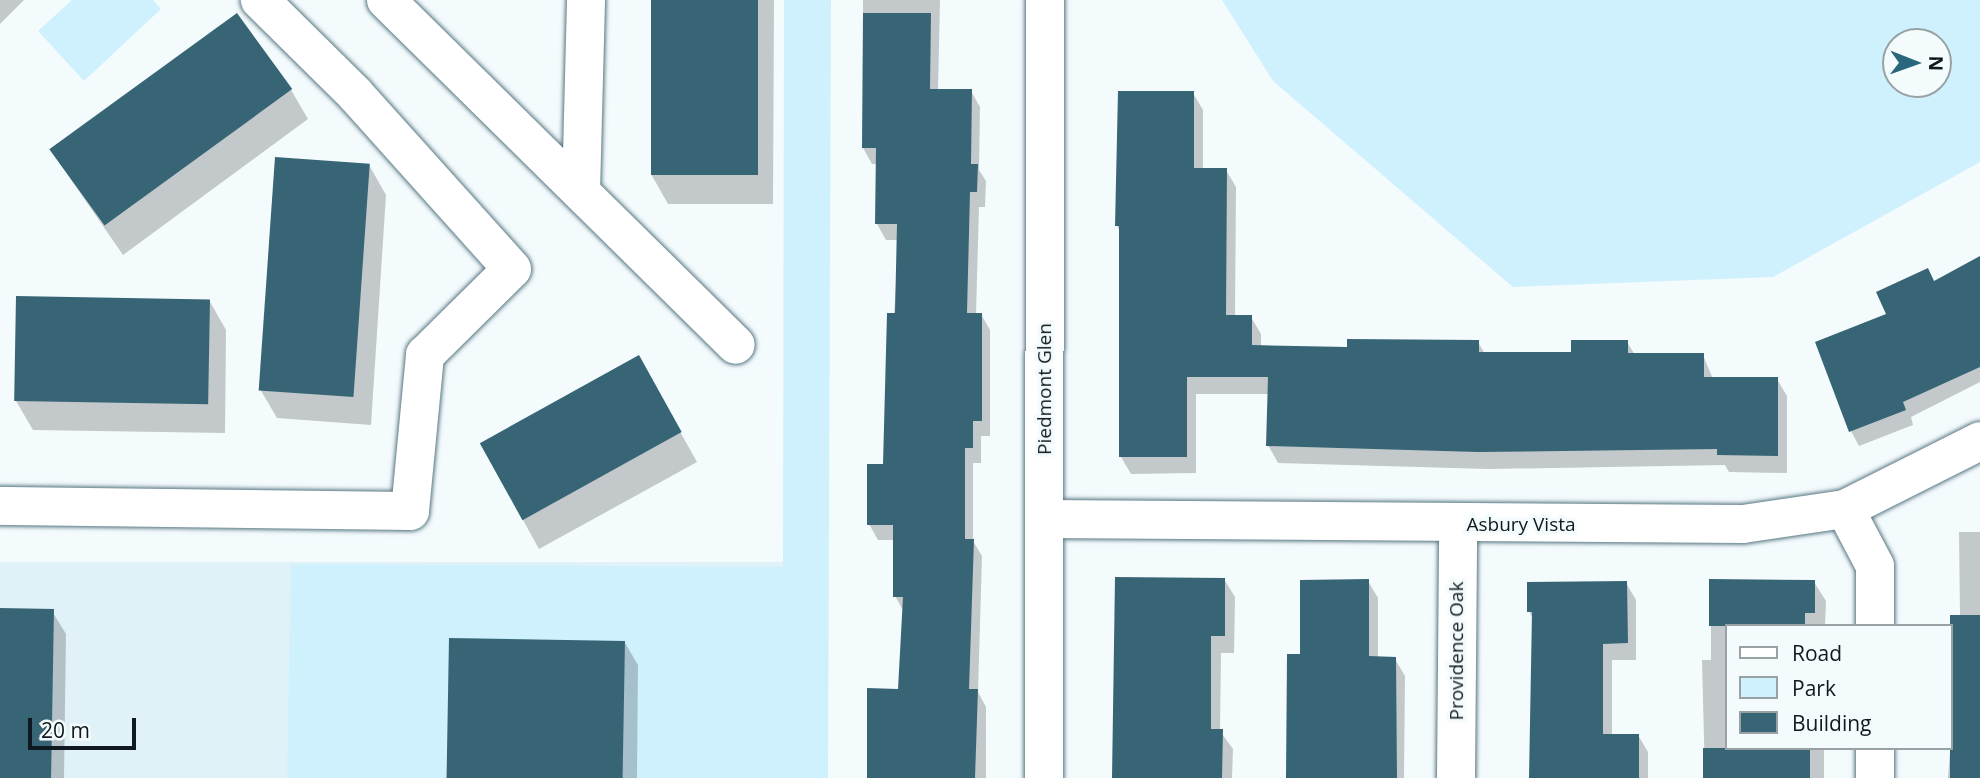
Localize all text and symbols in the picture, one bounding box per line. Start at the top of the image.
north arrow [1882,28,1952,98]
text: N [1923,55,1949,71]
street label: Piedmont Glen [1034,323,1056,455]
street label: Asbury Vista [1466,514,1576,536]
street label: Providence Oak [1446,582,1468,720]
legend [1724,624,1952,750]
text: Road [1792,639,1842,667]
text: Park [1792,674,1836,702]
scale bar [32,704,140,748]
text: Building [1792,709,1871,737]
text: 20 m [41,716,90,744]

